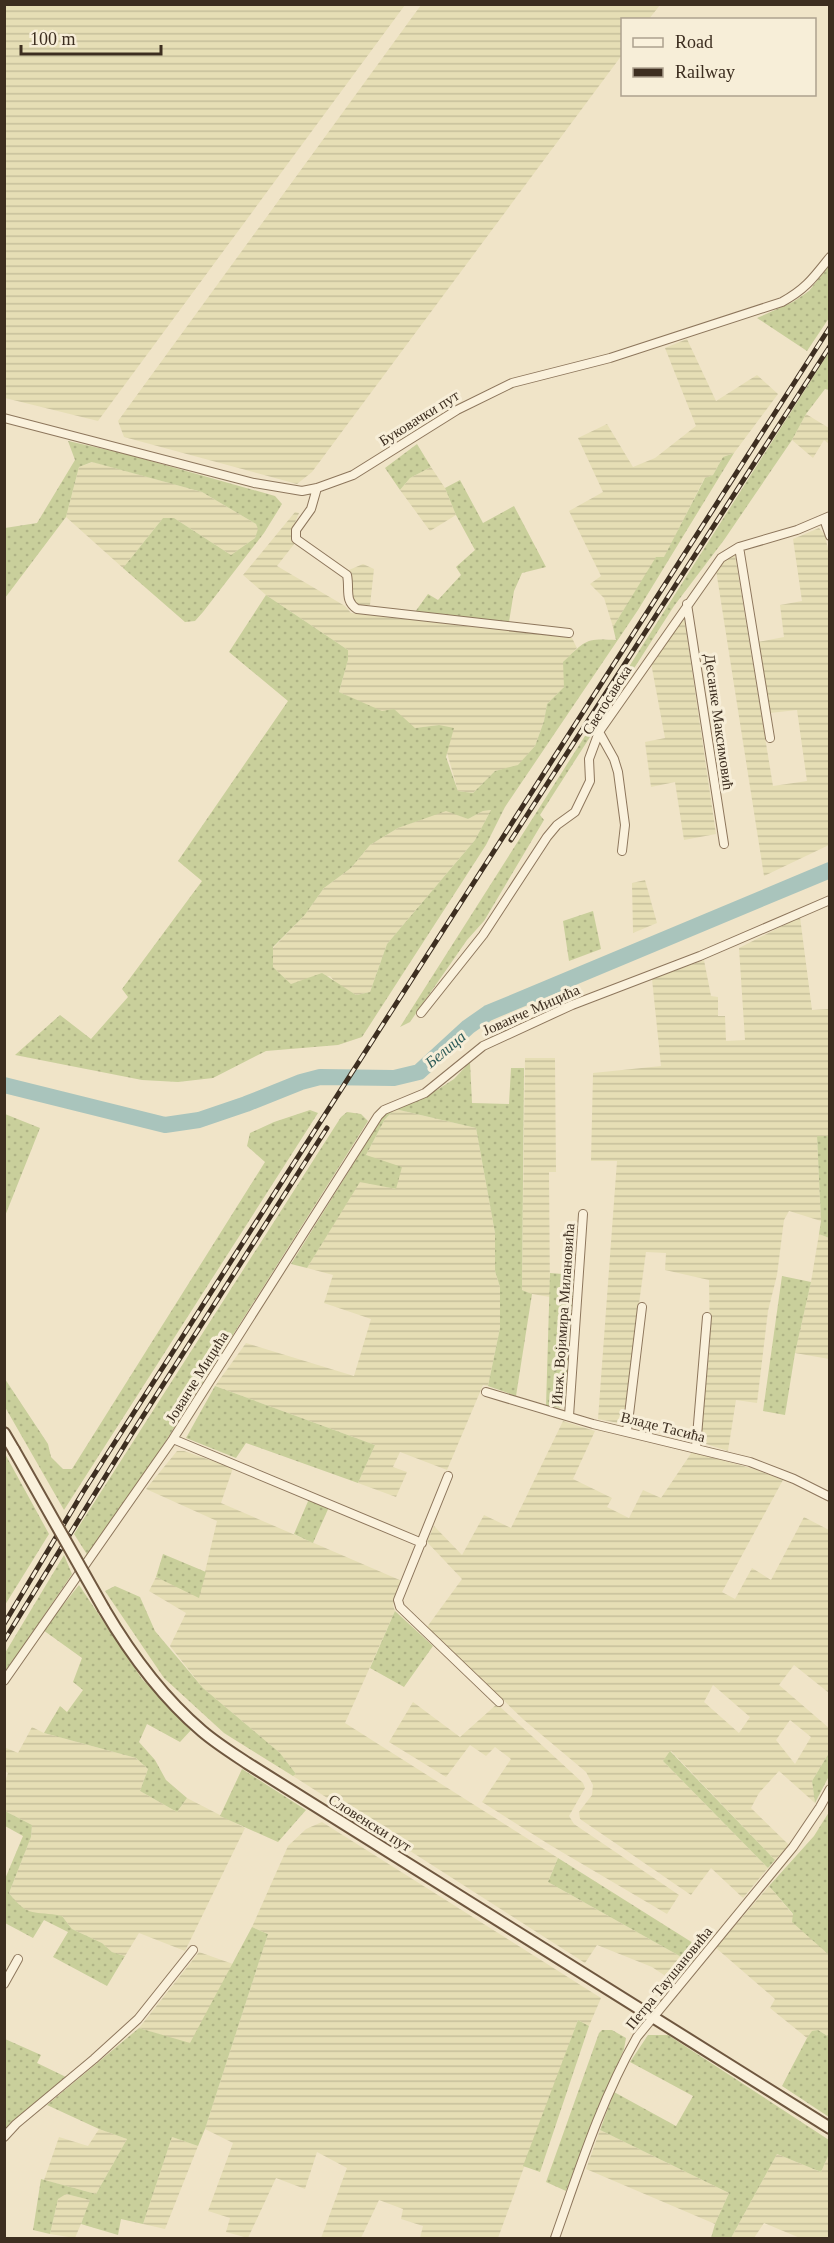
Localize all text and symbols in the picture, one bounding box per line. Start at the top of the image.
scale bar [21,18,160,56]
legend [621,18,816,96]
text: 100 m [30,29,76,49]
text: Road [675,32,713,52]
text: Railway [675,62,735,82]
street label: Буковачки пут [376,387,462,449]
street label: Десанке Максимовић [702,653,737,792]
street label: Светосавска [579,662,635,738]
street label: Јованче Мицића [480,981,582,1039]
water label: Белица [421,1028,470,1073]
street label: Инж. Војимира Милановића [549,1222,577,1405]
street label: Јованче Мицића [163,1328,232,1426]
street label: Владе Тасића [619,1409,707,1445]
street label: Словенски пут [326,1791,415,1855]
street label: Петра Таушановића [623,1923,715,2033]

